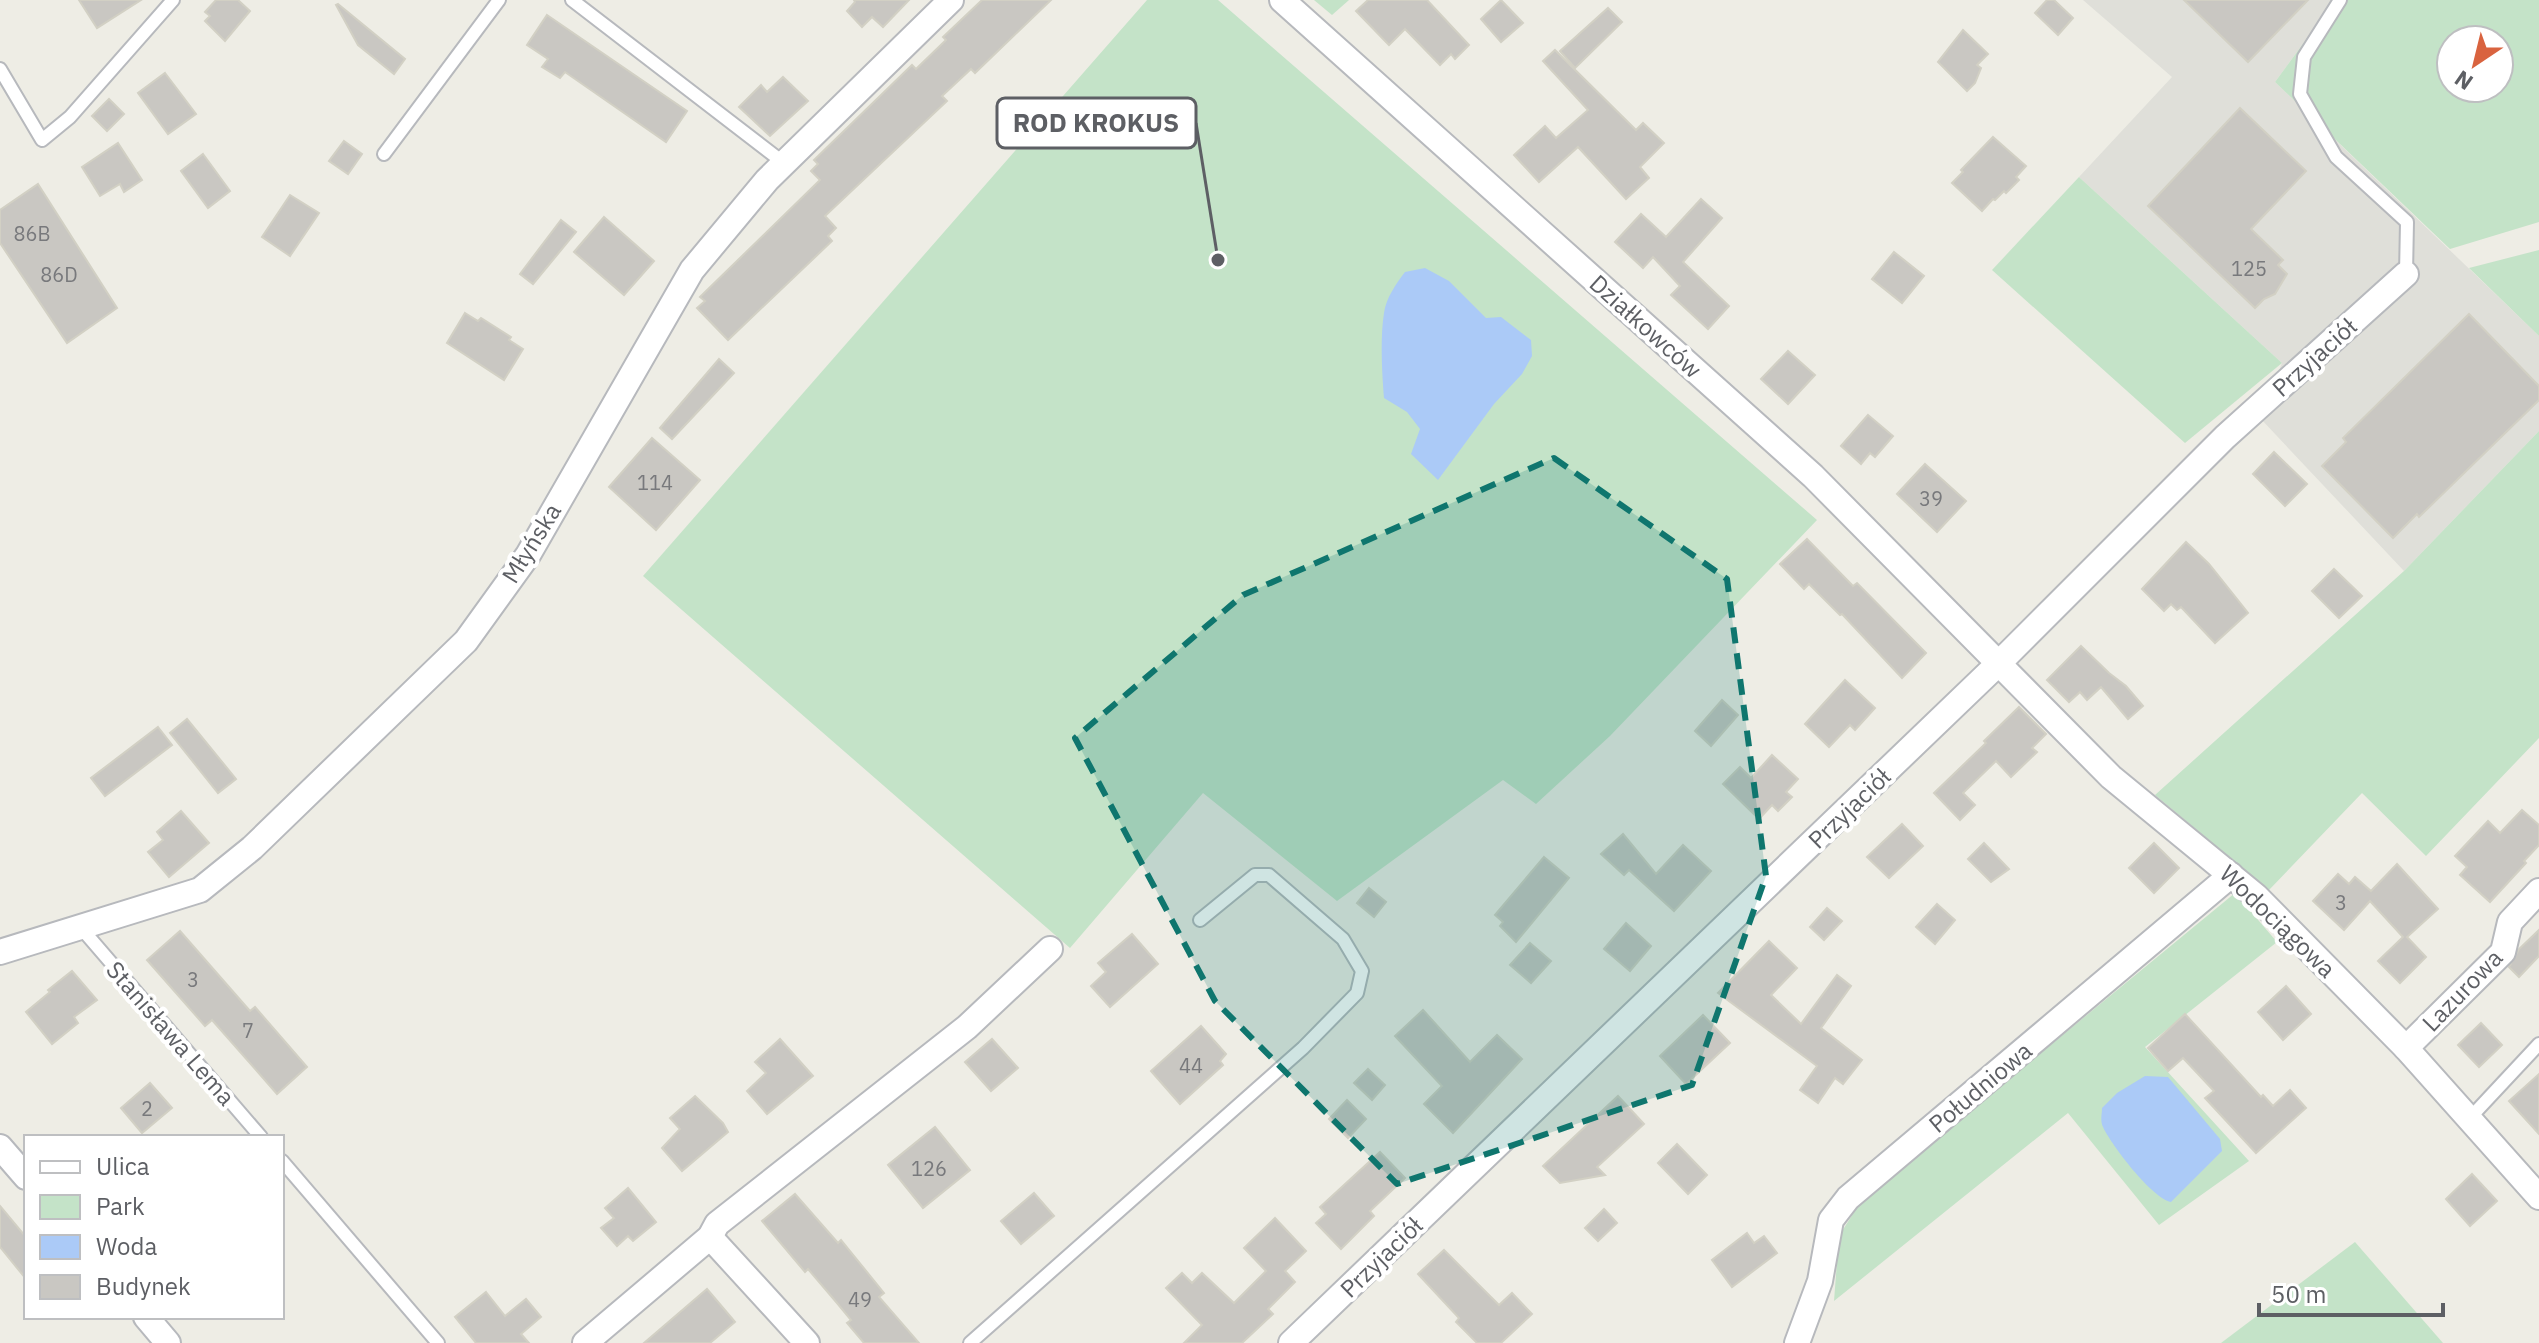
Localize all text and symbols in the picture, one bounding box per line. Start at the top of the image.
north arrow [2435,24,2515,104]
text: N [2448,64,2478,97]
callout: ROD KROKUS [997,98,1196,148]
text: ROD KROKUS [1013,105,1179,139]
house number: 86B [13,220,51,247]
house number: 125 [2231,255,2267,282]
house number: 86D [40,261,78,288]
street label: Działkowców [1583,267,1709,385]
street label: Przyjaciół [2265,310,2363,403]
house number: 114 [637,469,673,496]
house number: 39 [1919,485,1943,512]
street label: Młyńska [494,497,568,589]
street label: Przyjaciół [1801,760,1897,855]
street label: Wodociągowa [2213,858,2343,985]
house number: 3 [2335,889,2347,916]
street label: Lazurowa [2415,942,2509,1038]
street label: Stanisława Lema [99,954,243,1112]
house number: 3 [187,966,199,993]
house number: 7 [242,1017,254,1044]
street label: Południowa [1922,1034,2039,1140]
house number: 44 [1179,1052,1203,1079]
house number: 2 [141,1095,153,1122]
legend [24,1135,284,1319]
text: Ulica [96,1150,150,1182]
house number: 126 [911,1155,947,1182]
text: Park [96,1190,145,1222]
street label: Przyjaciół [1333,1209,1429,1304]
text: Woda [96,1230,157,1262]
scale bar [2259,1267,2443,1317]
text: Budynek [96,1270,191,1302]
text: 50 m [2271,1278,2326,1310]
house number: 49 [848,1286,872,1313]

